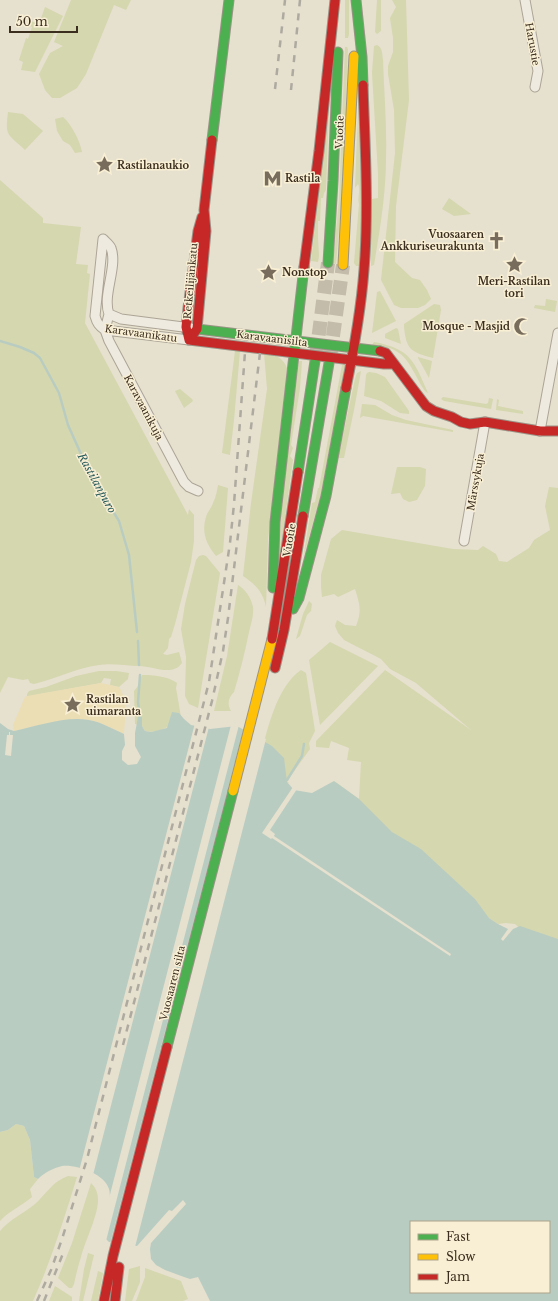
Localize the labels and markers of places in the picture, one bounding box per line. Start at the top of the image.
place icon: Rastilanaukio [94,155,114,175]
place label: Rastilanaukio [117,159,190,172]
metro station icon: Rastila [262,168,282,188]
place label: Rastila [285,172,321,185]
place label: Vuosaaren Ankkuriseurakunta [380,228,485,253]
church icon: Vuosaaren Ankkuriseurakunta [487,230,507,250]
place icon: Meri-Rastilan tori [504,254,524,274]
place icon: Nonstop [259,262,279,282]
place label: Nonstop [282,266,327,279]
place label: Meri-Rastilan tori [478,275,551,300]
mosque icon: Mosque - Masjid [513,316,533,336]
place label: Mosque - Masjid [422,320,510,333]
place label: Rastilan uimaranta [86,693,141,718]
place icon: Rastilan uimaranta [63,695,83,715]

